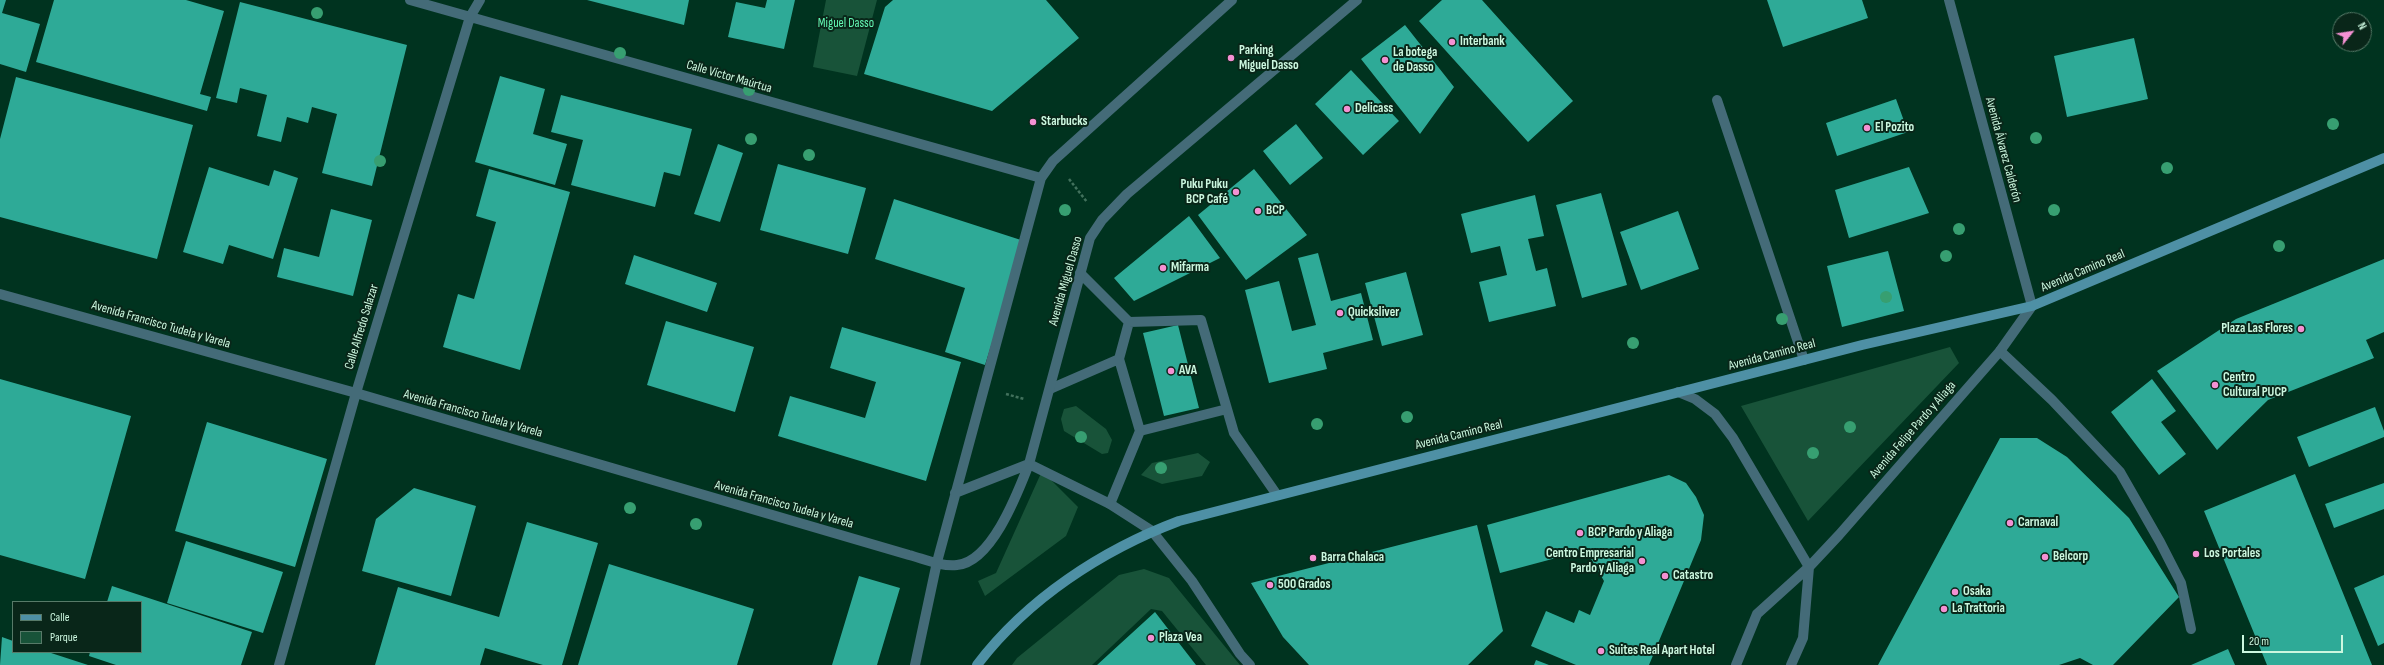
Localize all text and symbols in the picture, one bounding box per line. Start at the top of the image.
north arrow [2332,12,2372,52]
park label: Miguel Dasso [818,16,874,32]
text: N [2355,20,2369,32]
place label: Interbank [1460,34,1505,50]
marker: Interbank [1447,37,1457,47]
place label: Parking Miguel Dasso [1239,43,1299,74]
place label: La botega de Dasso [1393,45,1437,76]
marker: Parking Miguel Dasso [1226,53,1236,63]
marker: La botega de Dasso [1380,55,1390,65]
street label: Calle Víctor Maúrtua [684,57,774,97]
street label: Avenida Álvarez Calderón [1981,96,2025,204]
place label: Delicass [1355,101,1393,117]
marker: Delicass [1342,104,1352,114]
place label: Starbucks [1041,114,1088,130]
marker: Starbucks [1028,117,1038,127]
place label: El Pozito [1875,120,1914,136]
marker: El Pozito [1862,123,1872,133]
place label: Puku Puku BCP Café [1181,177,1228,208]
marker: Puku Puku BCP Café [1231,187,1241,197]
place label: BCP [1266,203,1285,219]
marker: BCP [1253,206,1263,216]
street label: Avenida Miguel Dasso [1046,234,1086,328]
street label: Avenida Camino Real [2039,246,2127,296]
place label: Mifarma [1171,260,1209,276]
marker: Mifarma [1158,263,1168,273]
street label: Calle Alfredo Salazar [342,283,382,371]
street label: Avenida Francisco Tudela y Varela [90,298,232,352]
place label: Quicksliver [1348,305,1399,321]
marker: Quicksliver [1335,308,1345,318]
place label: Plaza Las Flores [2221,321,2293,337]
marker: Plaza Las Flores [2296,324,2306,334]
street label: Avenida Camino Real [1727,336,1817,374]
place label: AVA [1179,363,1197,379]
marker: AVA [1166,366,1176,376]
place label: Centro Cultural PUCP [2223,370,2287,401]
street label: Avenida Felipe Pardo y Aliaga [1867,378,1959,482]
marker: Centro Cultural PUCP [2210,380,2220,390]
street label: Avenida Francisco Tudela y Varela [402,387,544,441]
street label: Avenida Camino Real [1414,417,1504,453]
street label: Avenida Francisco Tudela y Varela [713,478,855,532]
place label: Carnaval [2018,515,2058,531]
marker: Carnaval [2005,518,2015,528]
place label: BCP Pardo y Aliaga [1588,525,1672,541]
marker: BCP Pardo y Aliaga [1575,528,1585,538]
place label: Centro Empresarial Pardo y Aliaga [1546,546,1634,577]
place label: Los Portales [2204,546,2260,562]
place label: Belcorp [2053,549,2088,565]
marker: Los Portales [2191,549,2201,559]
place label: Barra Chalaca [1321,550,1384,566]
marker: Belcorp [2040,552,2050,562]
marker: Barra Chalaca [1308,553,1318,563]
marker: Centro Empresarial Pardo y Aliaga [1637,556,1647,566]
place label: Catastro [1673,568,1713,584]
marker: Catastro [1660,571,1670,581]
place label: 500 Grados [1278,577,1330,593]
marker: 500 Grados [1265,580,1275,590]
place label: Osaka [1963,584,1991,600]
marker: Osaka [1950,587,1960,597]
legend [12,601,142,653]
place label: La Trattoria [1952,601,2005,617]
marker: La Trattoria [1939,604,1949,614]
text: Calle [50,610,70,625]
scale bar [2244,627,2345,653]
text: Parque [50,630,78,645]
place label: Plaza Vea [1159,630,1202,646]
marker: Plaza Vea [1146,633,1156,643]
text: 20 m [2249,634,2269,649]
place label: Suites Real Apart Hotel [1609,643,1715,659]
marker: Suites Real Apart Hotel [1596,646,1606,656]

